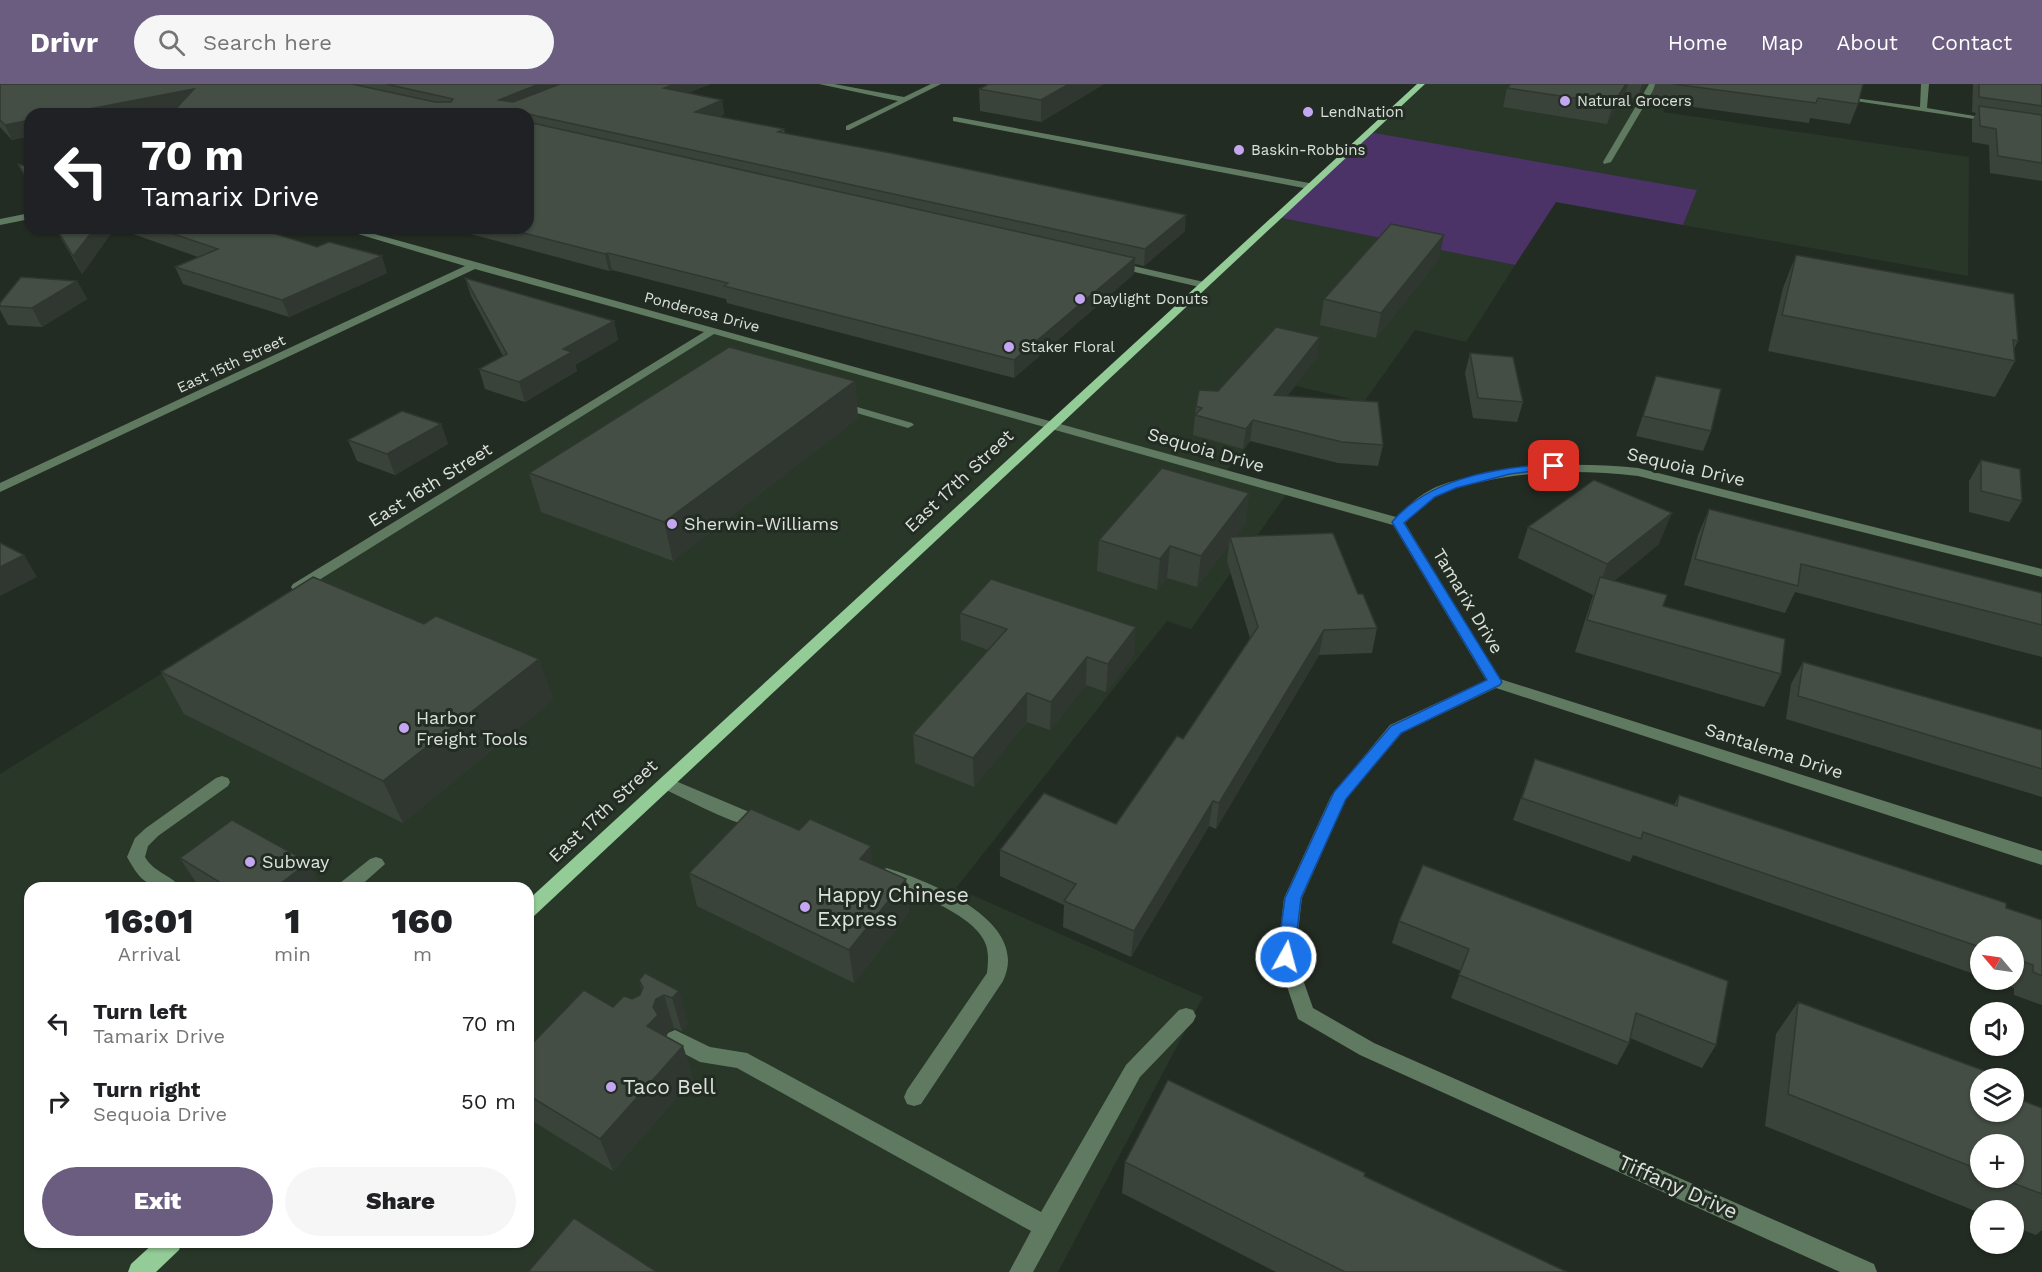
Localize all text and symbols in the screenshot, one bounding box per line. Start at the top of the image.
search box [134,15,554,69]
text: Drivr [30,26,98,59]
icon: search [155,26,188,59]
text: Search here [203,30,332,55]
text: Home [1668,30,1728,55]
text: Map [1761,30,1804,55]
text: About [1837,30,1898,55]
text: Contact [1931,30,2012,55]
place label: Natural Grocers [1577,92,1692,110]
marker: Natural Grocers [1558,94,1572,108]
place label: LendNation [1320,103,1404,121]
marker: LendNation [1301,105,1315,119]
text: 70 m [141,131,244,180]
icon: left [42,132,120,210]
place label: Baskin-Robbins [1251,141,1365,159]
marker: Baskin-Robbins [1232,143,1246,157]
text: Tamarix Drive [141,181,319,213]
street label: Ponderosa Drive [642,288,762,336]
place label: Daylight Donuts [1092,290,1208,308]
marker: Daylight Donuts [1073,292,1087,306]
street label: East 15th Street [174,331,289,397]
place label: Staker Floral [1021,338,1115,356]
marker: Staker Floral [1002,340,1016,354]
street label: Sequoia Drive [1145,423,1267,476]
street label: East 17th Street [900,425,1018,536]
street label: East 16th Street [364,438,496,531]
pin [1528,440,1579,491]
street label: Sequoia Drive [1625,443,1747,490]
icon: arrive [1537,449,1570,482]
place label: Sherwin-Williams [684,513,839,534]
marker: Sherwin-Williams [665,517,679,531]
street label: Tamarix Drive [1429,544,1508,657]
place label: Harbor Freight Tools [416,707,528,749]
street label: Santalema Drive [1702,718,1846,783]
marker: Harbor Freight Tools [397,721,411,735]
street label: East 17th Street [544,755,662,866]
place label: Subway [262,851,330,872]
marker: Subway [243,855,257,869]
place label: Happy Chinese Express [817,882,969,931]
text: 16:01 [105,900,193,942]
text: 1 [284,900,301,942]
text: 160 [392,900,453,942]
marker: Happy Chinese Express [798,900,812,914]
position arrow [1254,925,1318,989]
north arrow [1970,936,2024,990]
map controls [1970,936,2024,1254]
text: Arrival [118,942,180,966]
text: min [274,942,311,966]
text: m [413,942,432,966]
text: Turn left [93,999,187,1024]
button: sound [1970,1002,2024,1056]
icon: left [42,1007,75,1040]
text: 70 m [462,1011,516,1036]
text: Tamarix Drive [93,1024,225,1048]
button: layers [1970,1068,2024,1122]
place label: Taco Bell [623,1074,716,1099]
text: Turn right [93,1077,200,1102]
marker: Taco Bell [604,1080,618,1094]
icon: right [42,1085,75,1118]
text: 50 m [461,1089,516,1114]
text: Sequoia Drive [93,1102,227,1126]
button: + [1970,1134,2024,1188]
street label: Tiffany Drive [1615,1149,1742,1224]
button: Exit [42,1167,273,1236]
button: Share [285,1167,516,1236]
button: − [1970,1200,2024,1254]

